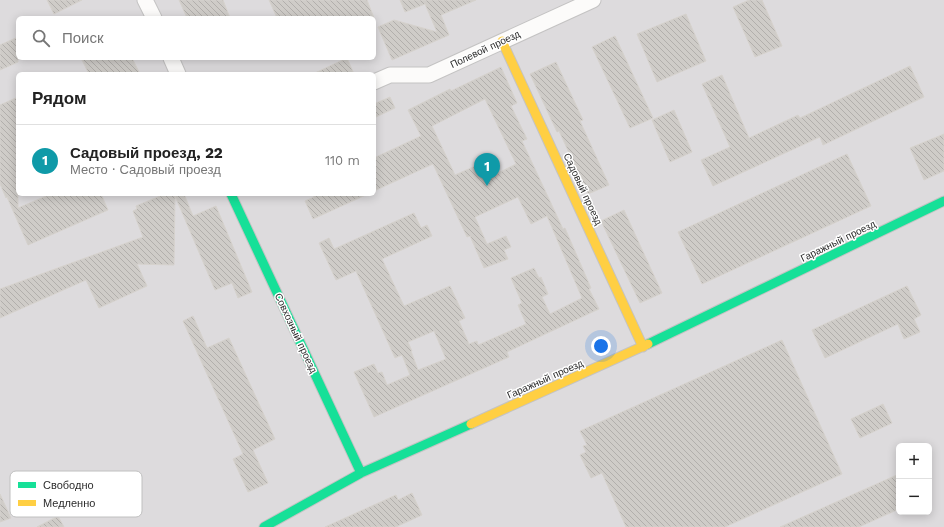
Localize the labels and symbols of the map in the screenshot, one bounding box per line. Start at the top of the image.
street label: Полевой проезд [448,28,522,70]
street label: Садовый проезд [562,151,605,227]
pin: 1 [474,153,500,186]
street label: Гаражный проезд [799,218,877,264]
street label: Совхозный проезд [273,291,319,375]
your location [591,336,611,356]
street label: Гаражный проезд [505,357,585,401]
legend [10,471,142,517]
text: Свободно [43,479,94,492]
text: Медленно [43,497,95,510]

